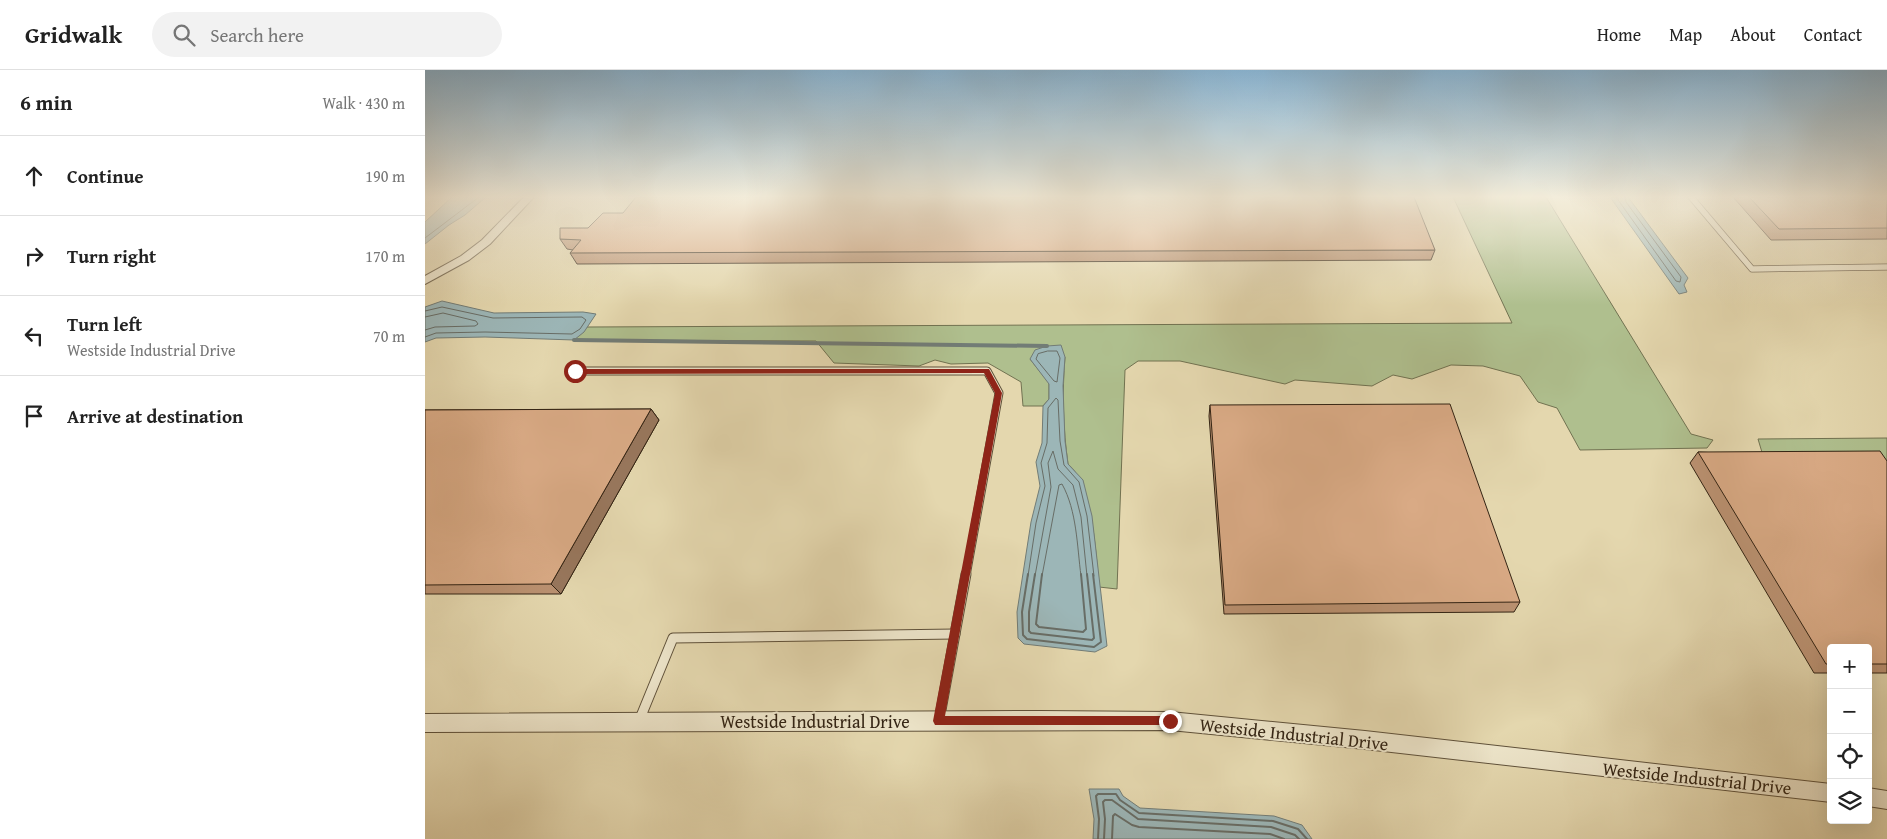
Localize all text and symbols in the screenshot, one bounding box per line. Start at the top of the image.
search box [152,12,502,57]
text: Gridwalk [25,17,122,52]
icon: search [170,21,198,49]
text: Search here [210,21,304,49]
text: Home [1597,21,1641,48]
text: Map [1669,21,1702,48]
text: About [1730,21,1776,48]
text: Contact [1804,21,1862,48]
text: 6 min [20,87,72,118]
text: Walk · 430 m [322,91,405,115]
icon: ahead [20,162,48,190]
text: Continue [67,162,144,190]
text: 190 m [365,164,405,188]
icon: right [20,242,48,270]
text: Turn right [67,242,156,270]
text: 170 m [365,244,405,268]
text: Turn left [67,310,142,338]
icon: left [20,322,48,350]
text: 70 m [373,324,405,348]
text: Westside Industrial Drive [67,338,236,362]
route start [564,360,587,383]
icon: arrive [20,402,48,430]
text: Arrive at destination [67,402,243,430]
map controls [1827,644,1872,824]
button: + [1827,644,1872,689]
button: − [1827,689,1872,734]
street label: Westside Industrial Drive [720,708,910,735]
route end [1159,710,1182,733]
street label: Westside Industrial Drive [1198,711,1390,757]
button: locate [1827,734,1872,779]
street label: Westside Industrial Drive [1601,755,1793,801]
button: layers [1827,779,1872,824]

